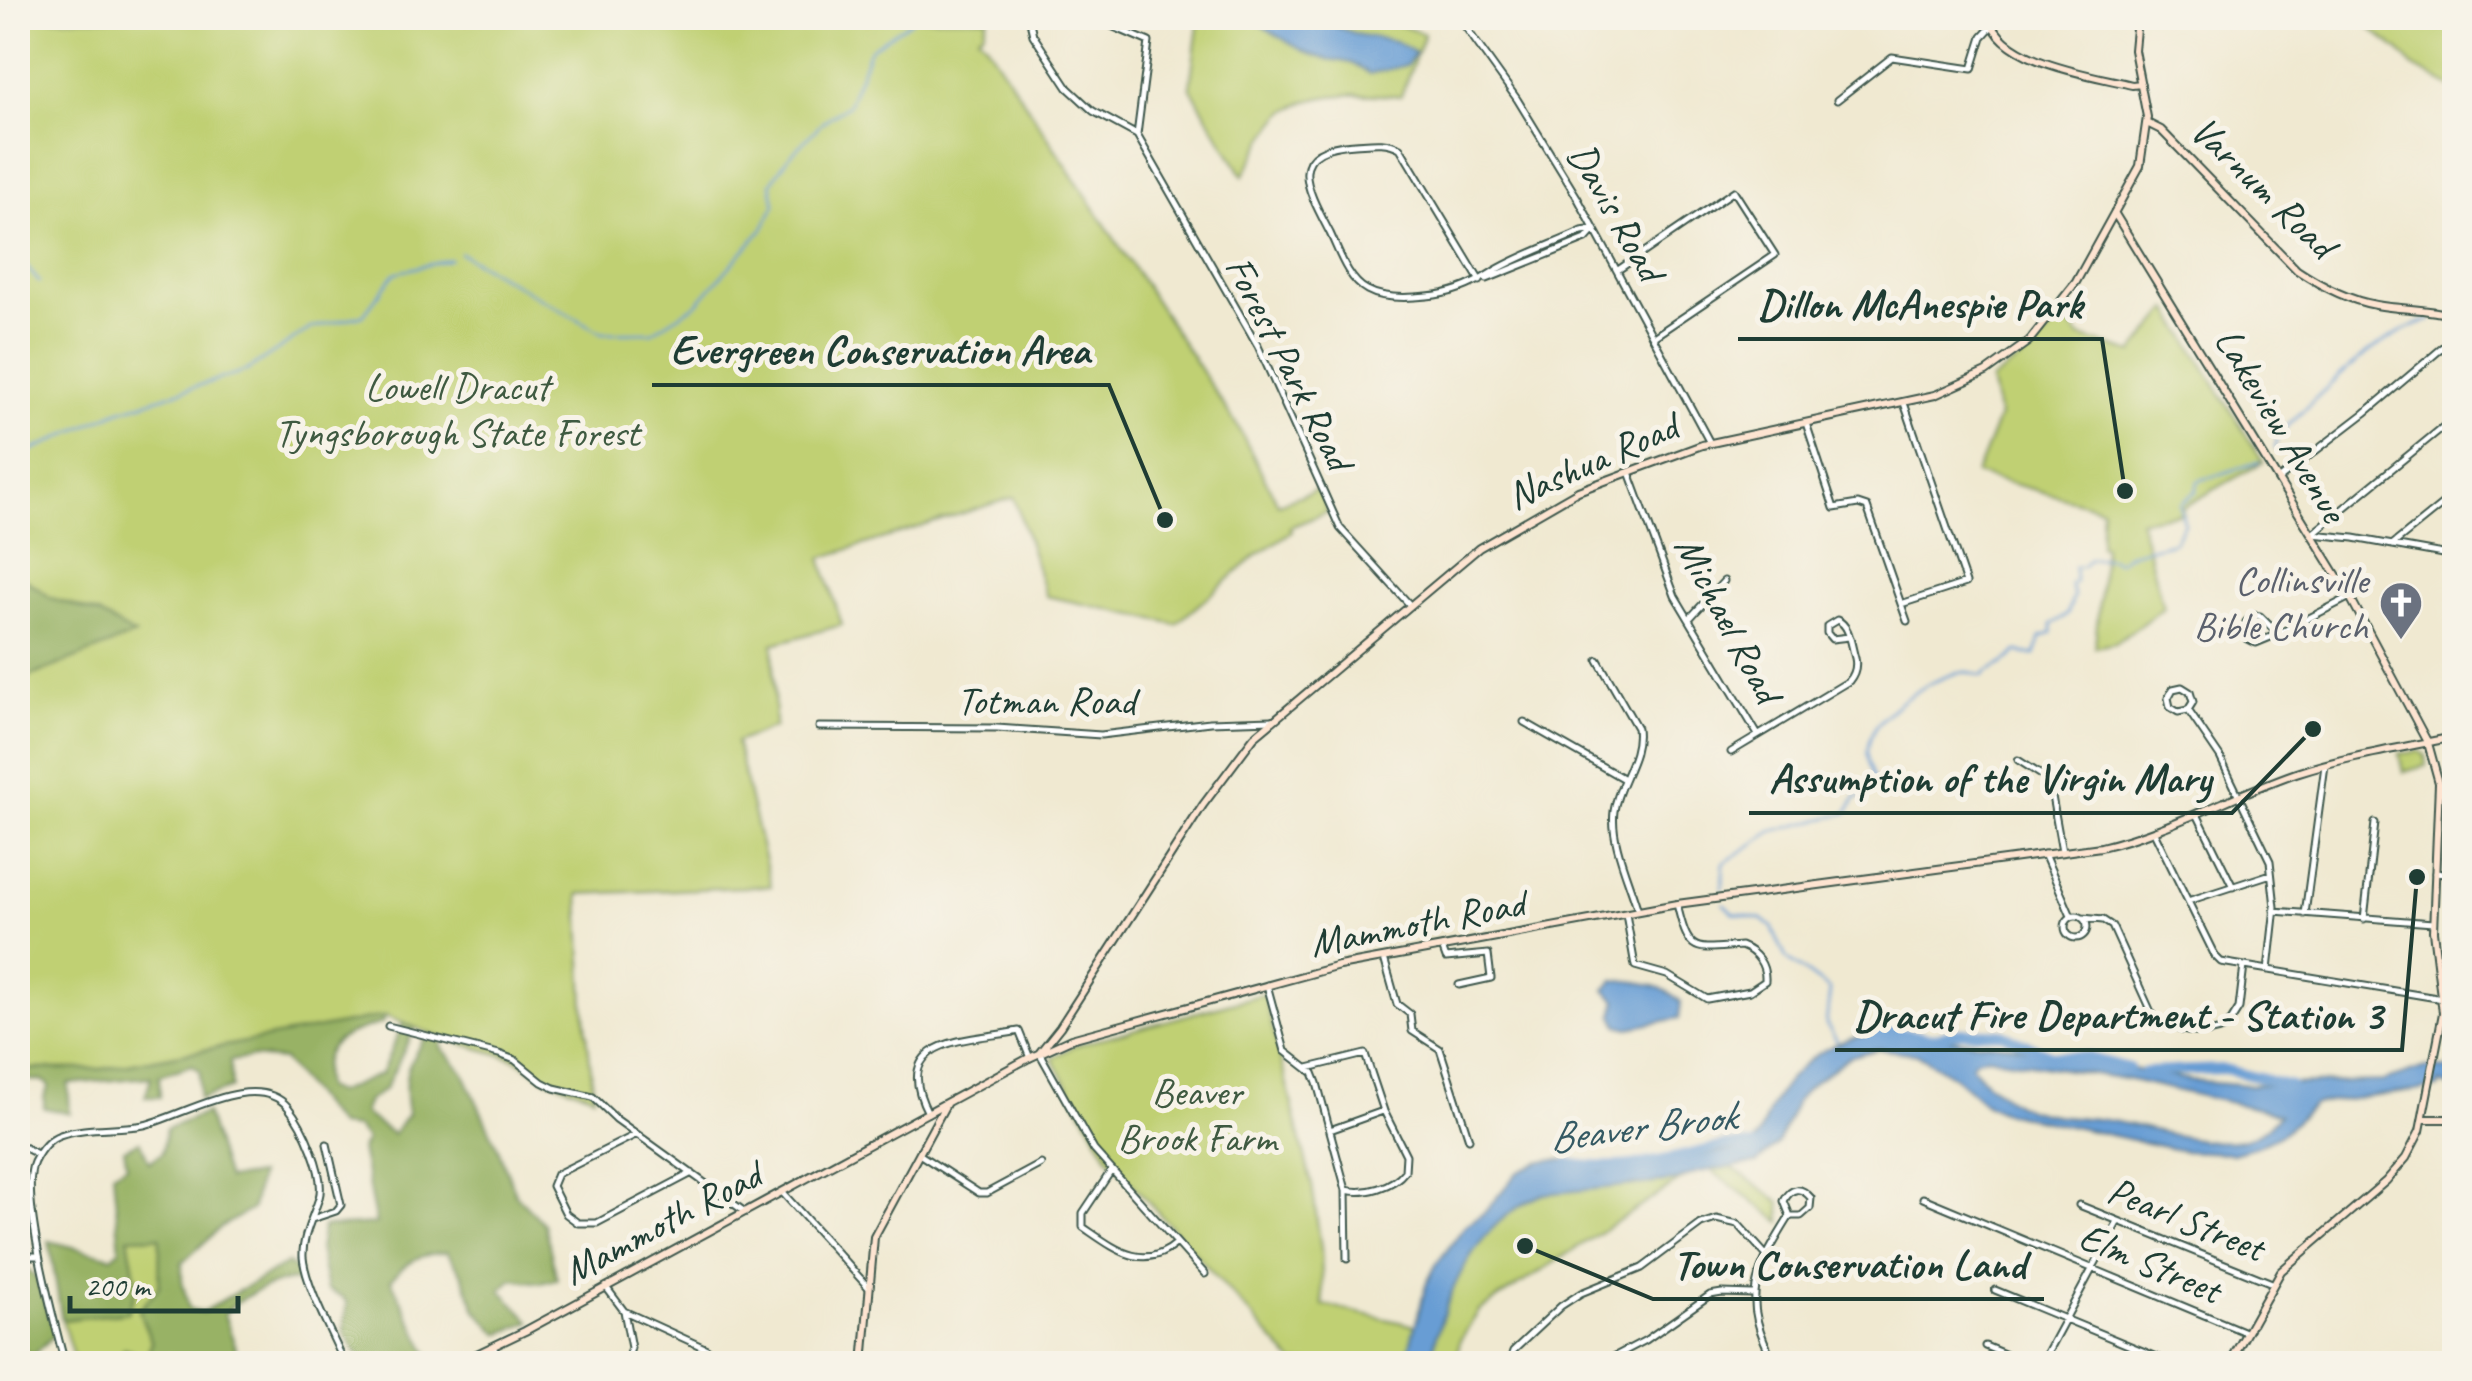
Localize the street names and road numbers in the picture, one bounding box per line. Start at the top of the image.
street label: Varnum Road [2180,106,2351,273]
street label: Davis Road [1557,134,1678,294]
street label: Forest Park Road [1214,248,1367,483]
street label: Lakeview Avenue [2203,319,2360,534]
street label: Nashua Road [1499,399,1691,521]
street label: Michael Road [1663,527,1796,716]
street label: Totman Road [957,676,1142,726]
street label: Mammoth Road [1306,877,1535,968]
street label: Mammoth Road [554,1147,775,1296]
street label: Pearl Street [2101,1165,2275,1274]
street label: Elm Street [2072,1211,2232,1316]

